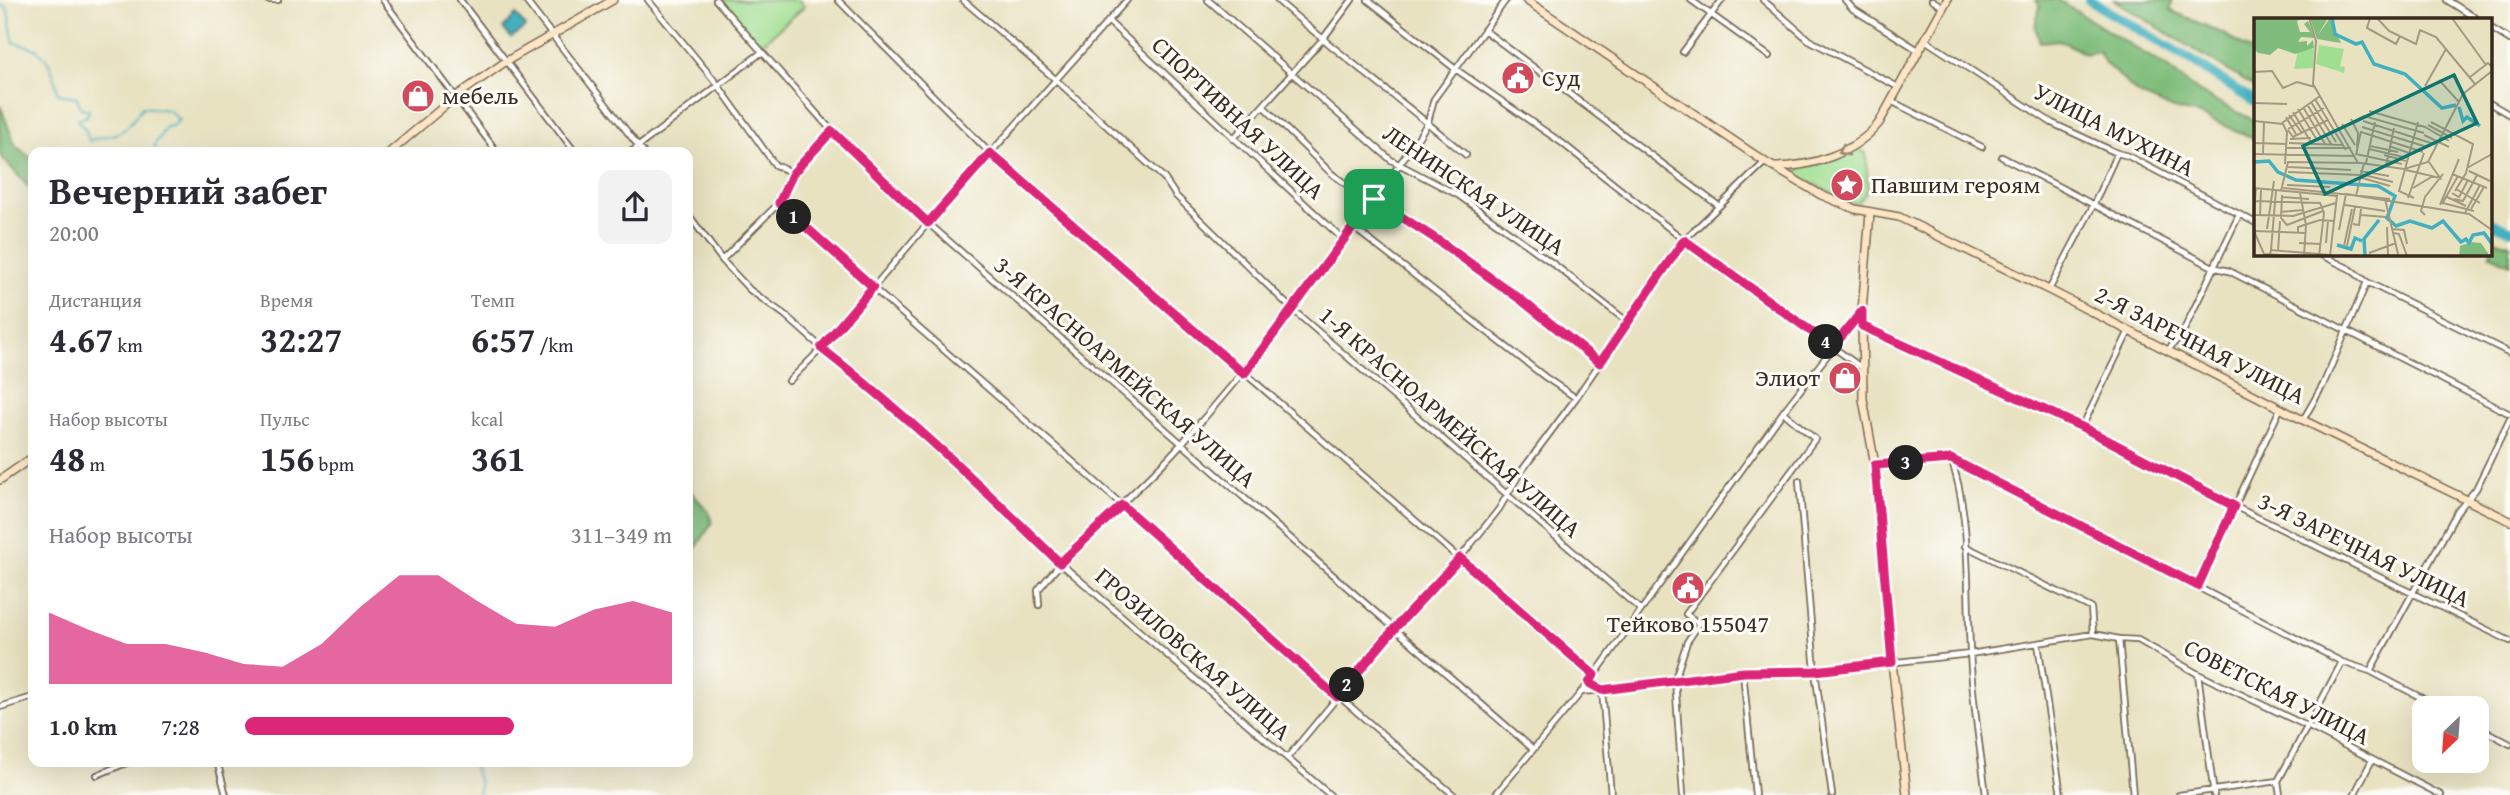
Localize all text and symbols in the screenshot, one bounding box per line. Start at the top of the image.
inset map [2254,18,2492,256]
street label: СПОРТИВНАЯ УЛИЦА [1144,28,1333,208]
public building icon: Суд [1499,59,1537,97]
place label: Суд [1542,60,1580,95]
street label: УЛИЦА МУХИНА [2028,74,2201,185]
shop icon: мебель [399,77,437,115]
place label: мебель [442,78,519,113]
street label: ЛЕНИНСКАЯ УЛИЦА [1376,115,1573,264]
one-way arrow [1838,143,1850,157]
text: Вечерний забег [49,162,327,218]
place icon: Павшим героям [1828,166,1866,204]
place label: Павшим героям [1871,167,2040,202]
pin [1344,169,1404,229]
button: share [598,170,672,244]
icon: arrive [1355,180,1393,218]
pin: 1 [776,200,812,234]
text: 1 [789,202,798,230]
text: 20:00 [49,216,99,249]
street label: 3-Я КРАСНОАРМЕЙСКАЯ УЛИЦА [987,248,1264,496]
street label: 2-Я ЗАРЕЧНАЯ УЛИЦА [2089,276,2312,413]
text: Дистанция [49,286,142,314]
text: Время [260,286,313,314]
text: Темп [471,286,515,314]
street label: 1-Я КРАСНОАРМЕЙСКАЯ УЛИЦА [1312,298,1589,546]
text: 4.67 [49,314,113,365]
text: 32:27 [260,314,342,365]
text: 6:57 [471,314,535,365]
pin: 4 [1808,324,1843,360]
text: 4 [1821,327,1830,355]
text: km [113,331,143,359]
text: /km [535,331,574,359]
shop icon: Элиот [1826,359,1864,397]
place label: Элиот [1755,360,1820,395]
text: Набор высоты [49,405,168,433]
text: Пульс [260,405,310,433]
text: kcal [471,405,503,433]
text: 48 [49,433,85,484]
text: 156 [260,433,314,484]
text: 361 [471,433,525,484]
pin: 3 [1888,446,1924,480]
text: 3 [1901,448,1910,476]
text: m [85,450,105,478]
text: bpm [314,450,354,478]
street label: 3-Я ЗАРЕЧНАЯ УЛИЦА [2252,483,2476,616]
text: Набор высоты [49,518,193,551]
text: 311–349 m [571,518,672,551]
street label: ГРОЗИЛОВСКАЯ УЛИЦА [1088,559,1299,749]
public building icon: Тейково 155047 [1669,569,1707,607]
place label: Тейково 155047 [1607,606,1769,641]
street label: СОВЕТСКАЯ УЛИЦА [2178,630,2377,754]
pin: 2 [1330,668,1364,702]
text: 2 [1342,670,1351,698]
north arrow [2412,696,2488,774]
map controls [2412,696,2489,773]
text: 1.0 km [49,710,117,743]
text: 7:28 [161,710,200,743]

